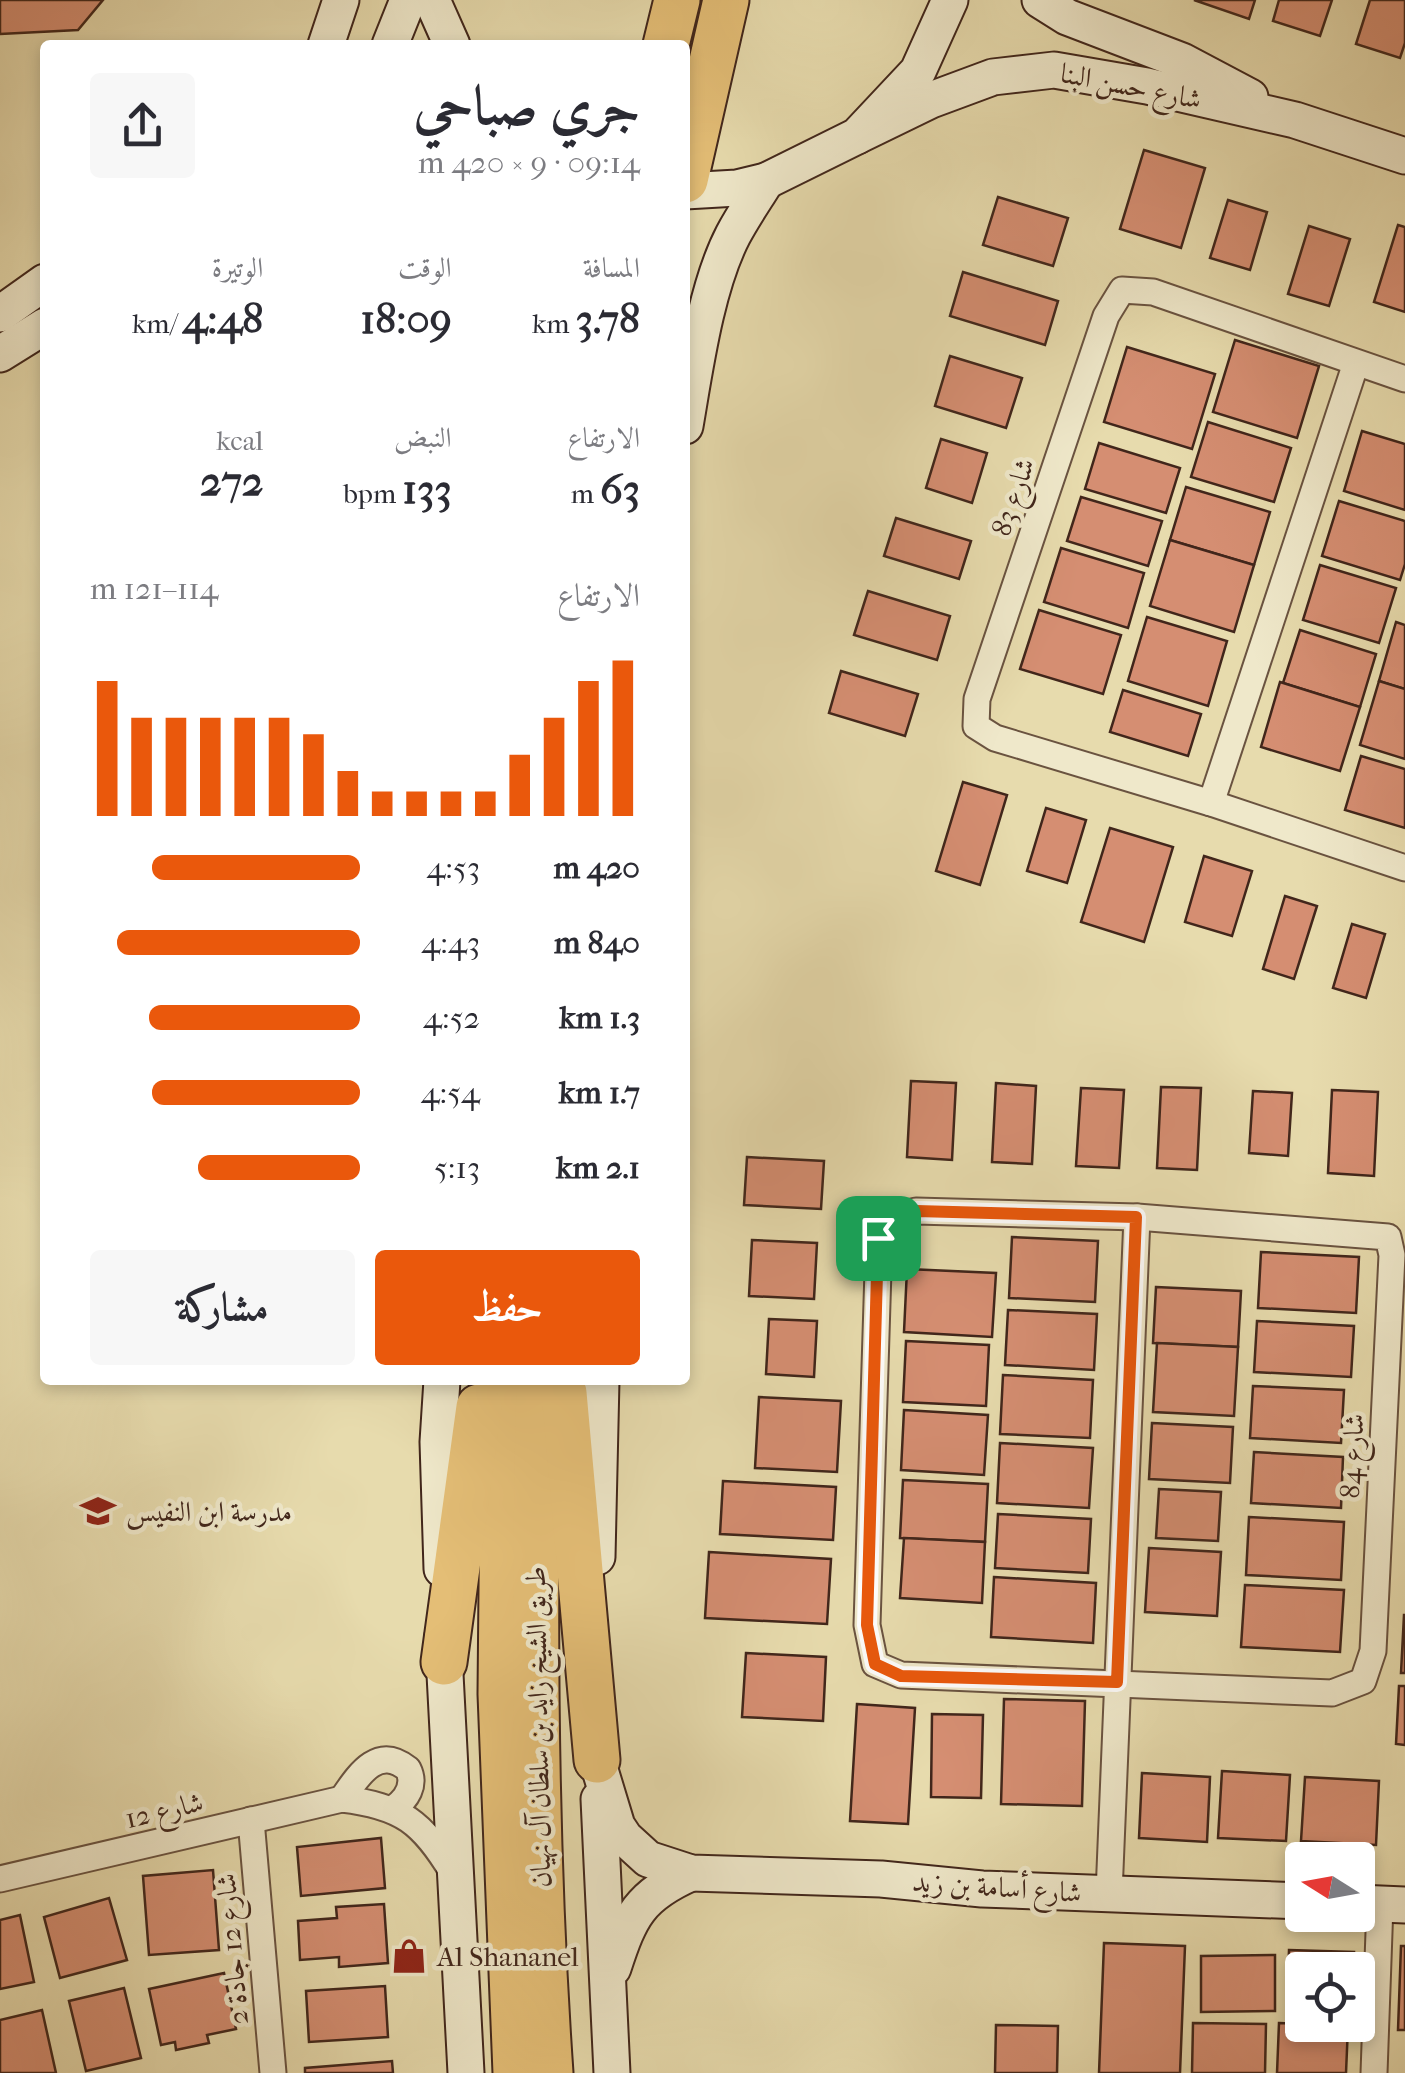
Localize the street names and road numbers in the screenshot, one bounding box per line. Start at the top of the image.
street label: شارع حسن البنا [1056,56,1204,123]
street label: شارع 83 [984,454,1048,543]
street label: شارع 84 [1333,1413,1378,1500]
street label: طريق الشيخ زايد بن سلطان آل نهيان [519,1566,565,1888]
street label: شارع 12 [122,1785,208,1842]
street label: شارع أسامة بن زيد [911,1862,1083,1916]
street label: شارع 12 جادة 2 [209,1871,262,2026]

